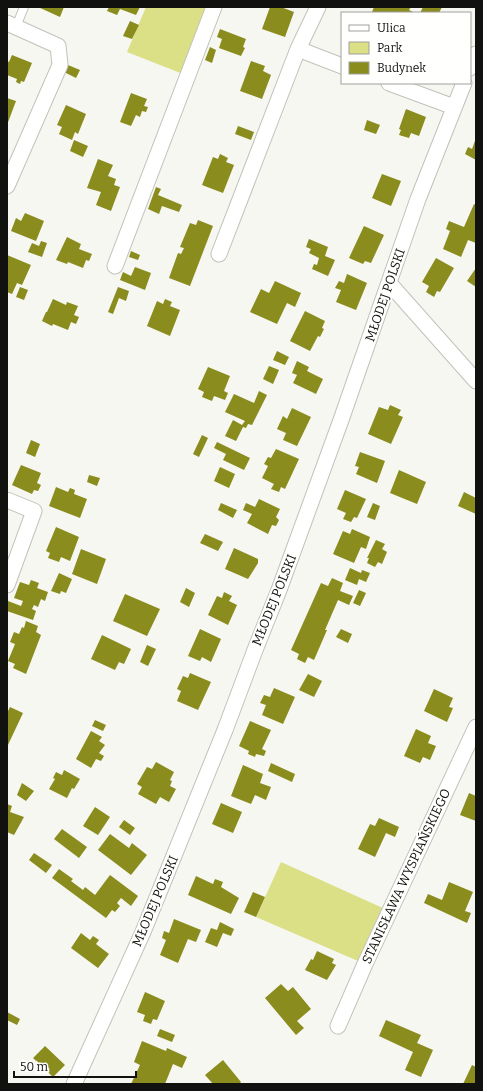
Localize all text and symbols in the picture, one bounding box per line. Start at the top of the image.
legend [341,12,471,84]
text: Ulica [377,21,406,35]
text: Park [377,41,403,55]
text: Budynek [377,61,426,75]
street label: MŁODEJ POLSKI [362,247,408,343]
street label: MŁODEJ POLSKI [249,552,299,648]
street label: STANISŁAWA WYSPIAŃSKIEGO [359,786,453,966]
street label: MŁODEJ POLSKI [129,853,181,949]
scale bar [14,1053,136,1079]
text: 50 m [20,1060,49,1074]

